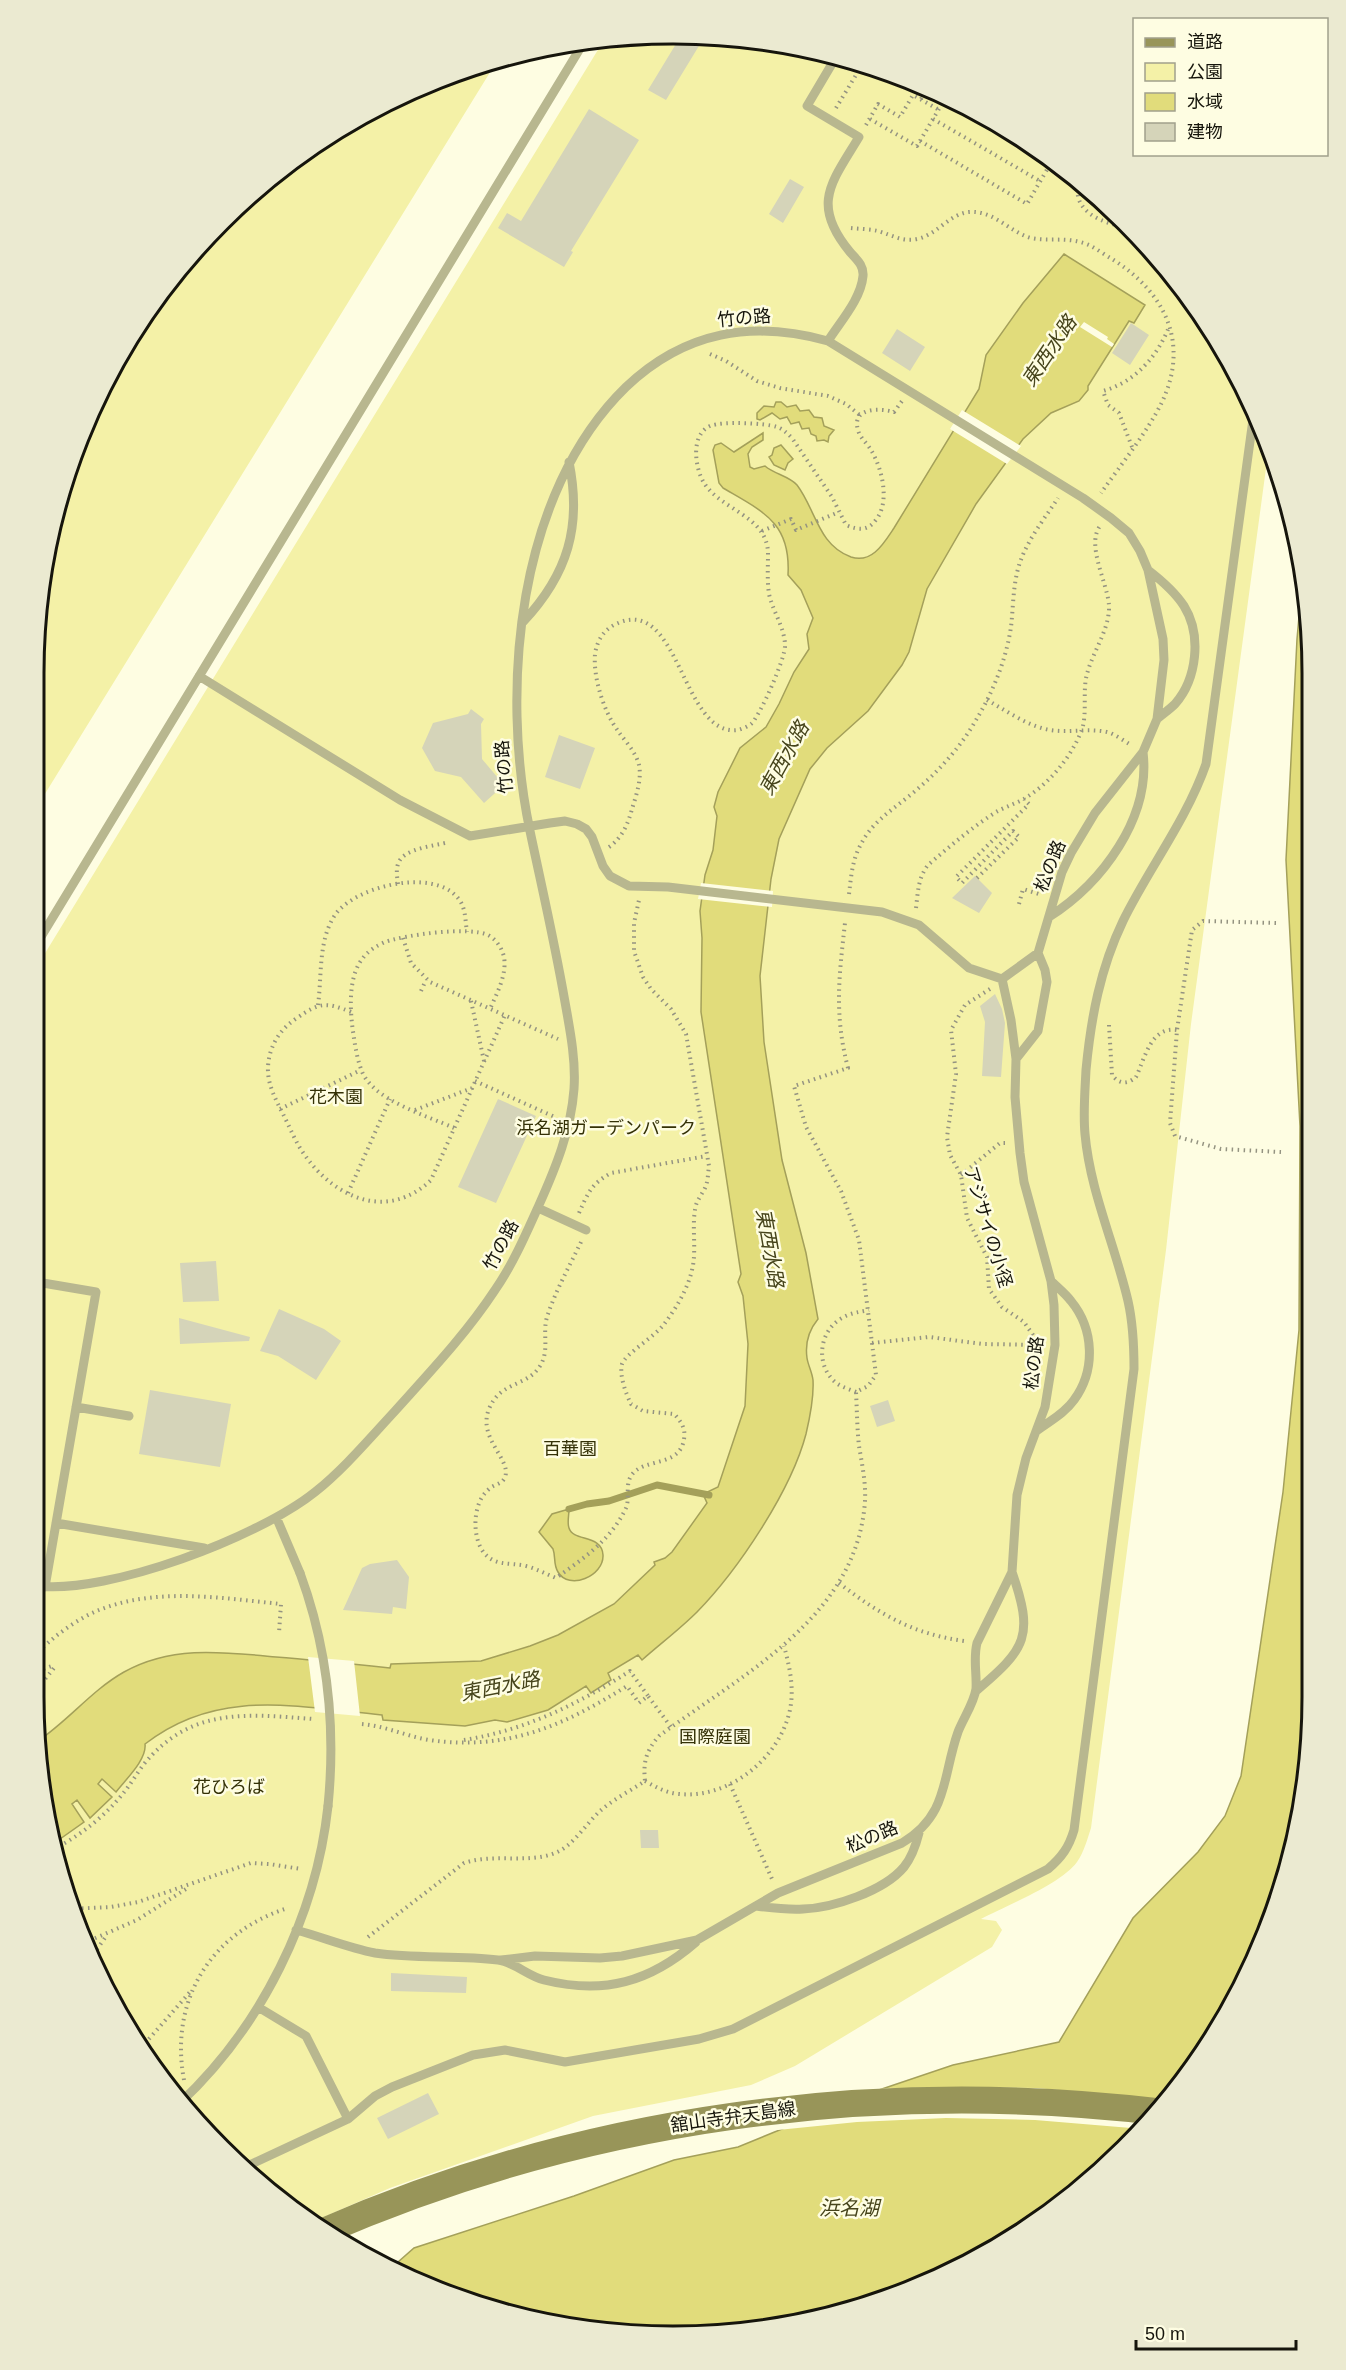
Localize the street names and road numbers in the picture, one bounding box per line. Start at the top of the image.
street label: 竹の路 [716,306,772,330]
street label: 竹の路 [492,739,516,795]
street label: 松の路 [1031,837,1069,895]
street label: アジサイの小径 [960,1164,1016,1290]
street label: 竹の路 [479,1216,523,1274]
street label: 松の路 [1021,1335,1047,1391]
street label: 松の路 [843,1817,901,1857]
street label: 舘山寺弁天島線 [669,2098,797,2136]

